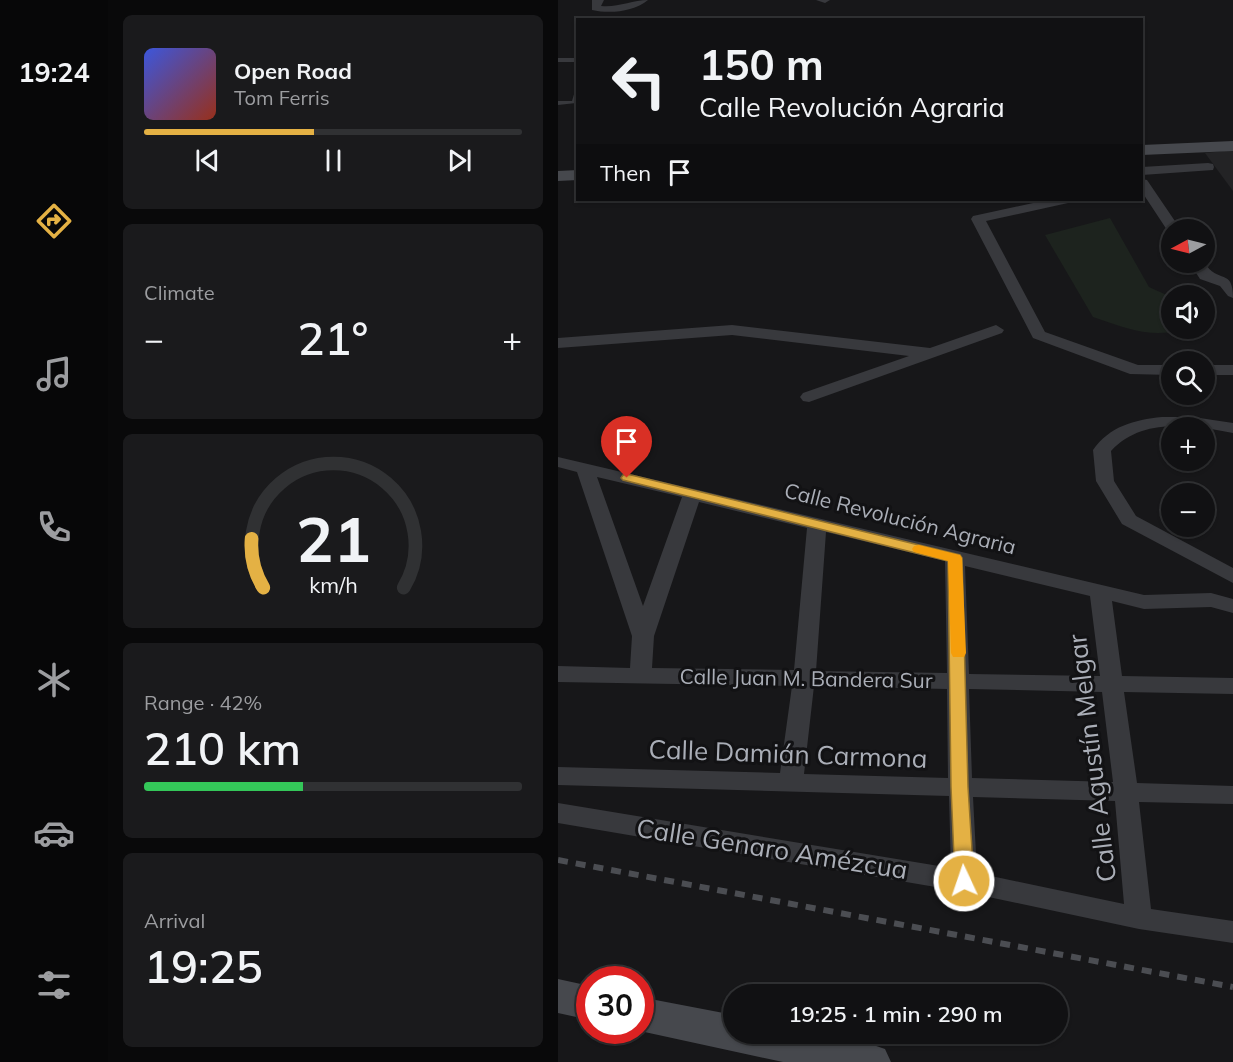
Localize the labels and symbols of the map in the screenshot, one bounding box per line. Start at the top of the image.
north arrow [1161,219,1215,273]
pin [601,416,652,478]
street label: Calle Revolución Agraria [782,477,1019,559]
street label: Calle Agustín Melgar [1060,632,1123,884]
street label: Calle Juan M. Bandera Sur [679,663,933,693]
street label: Calle Damián Carmona [648,732,928,775]
street label: Calle Genaro Amézcua [634,811,910,886]
position arrow [932,849,996,913]
speed limit sign: 30 [576,966,654,1044]

